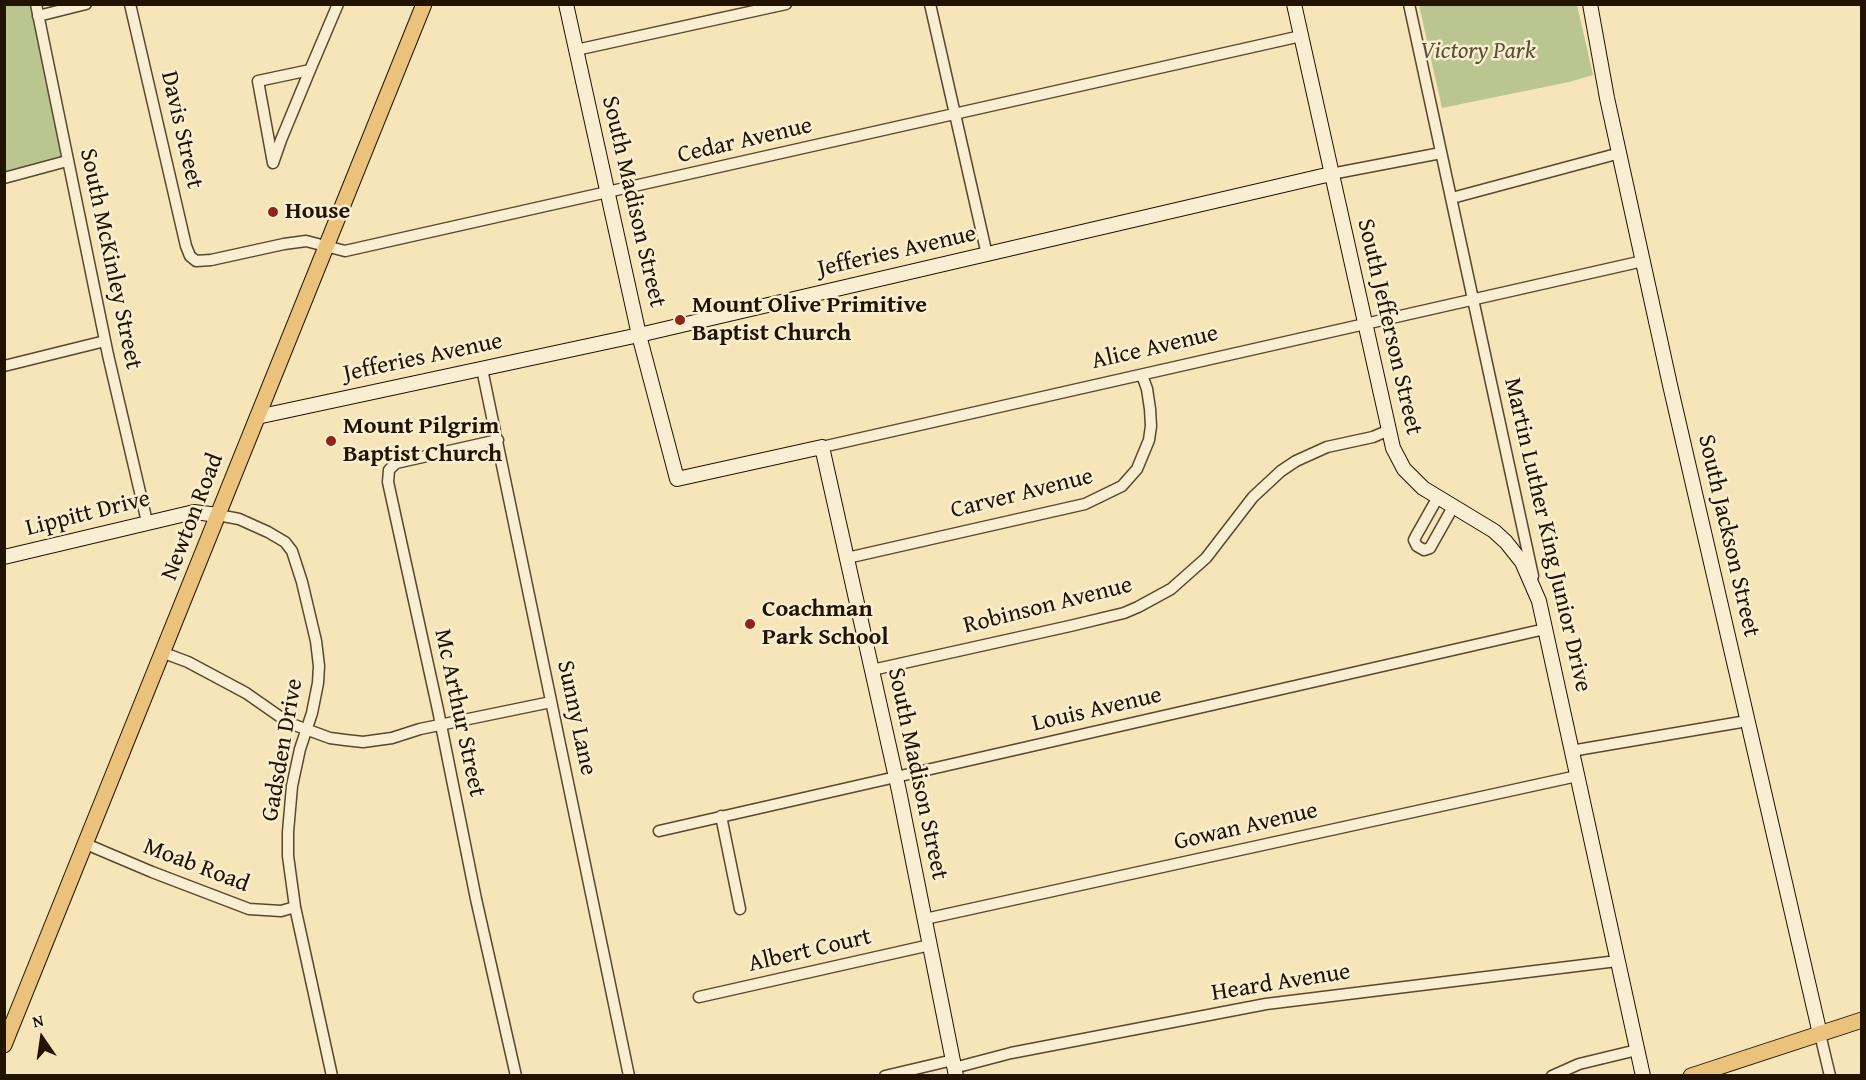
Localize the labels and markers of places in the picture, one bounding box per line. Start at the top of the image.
place label: House [285,198,350,226]
marker: House [266,205,280,219]
place label: Mount Olive Primitive Baptist Church [692,292,927,348]
marker: Mount Olive Primitive Baptist Church [673,313,687,327]
place label: Mount Pilgrim Baptist Church [343,413,502,469]
marker: Mount Pilgrim Baptist Church [324,434,338,448]
place label: Coachman Park School [762,596,889,652]
marker: Coachman Park School [743,617,757,631]

